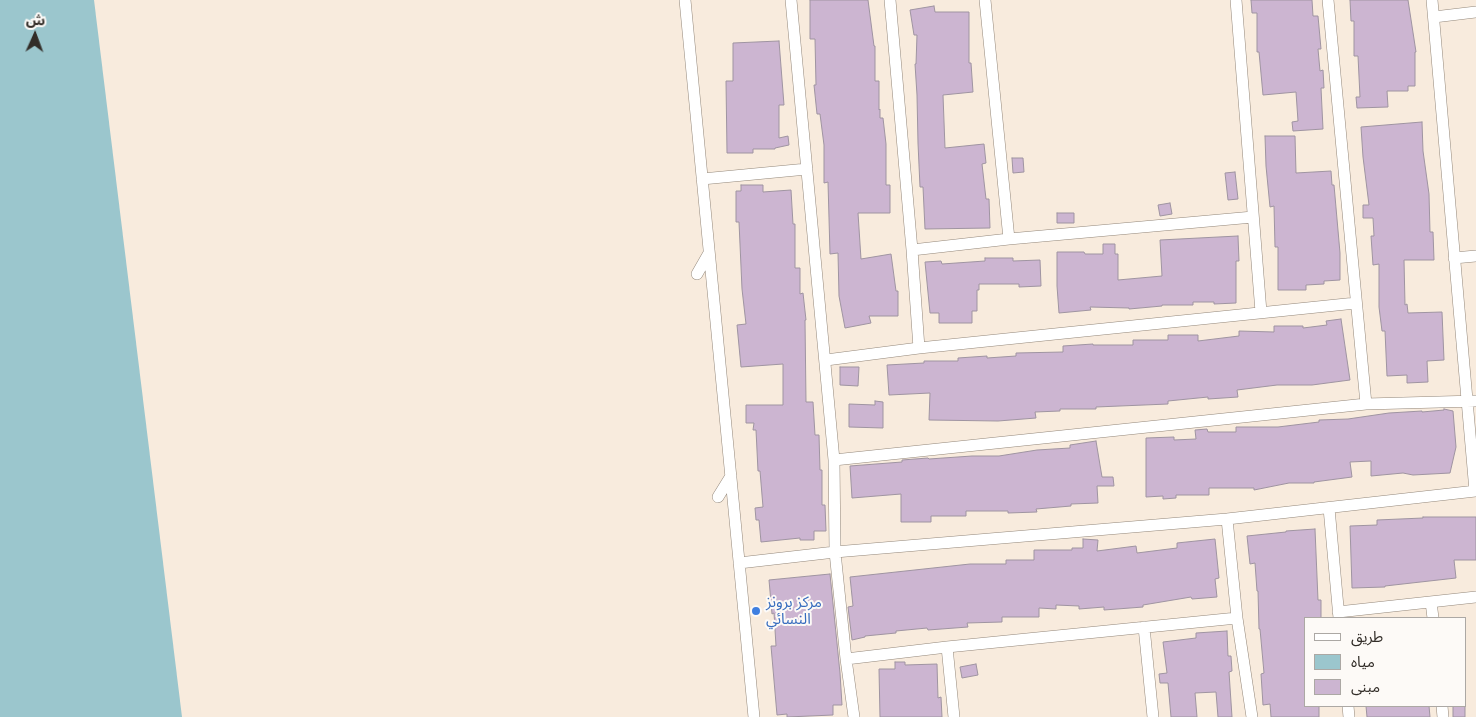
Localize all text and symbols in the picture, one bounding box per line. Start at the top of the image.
north arrow [10,10,60,60]
text: ش [26,12,45,28]
place label: مركز برونز النسائي [766,593,822,628]
marker: مركز برونز النسائي [750,605,762,617]
legend [1304,617,1466,707]
text: طريق [1351,628,1383,646]
text: مياه [1351,653,1375,671]
text: مبنى [1351,678,1380,696]

